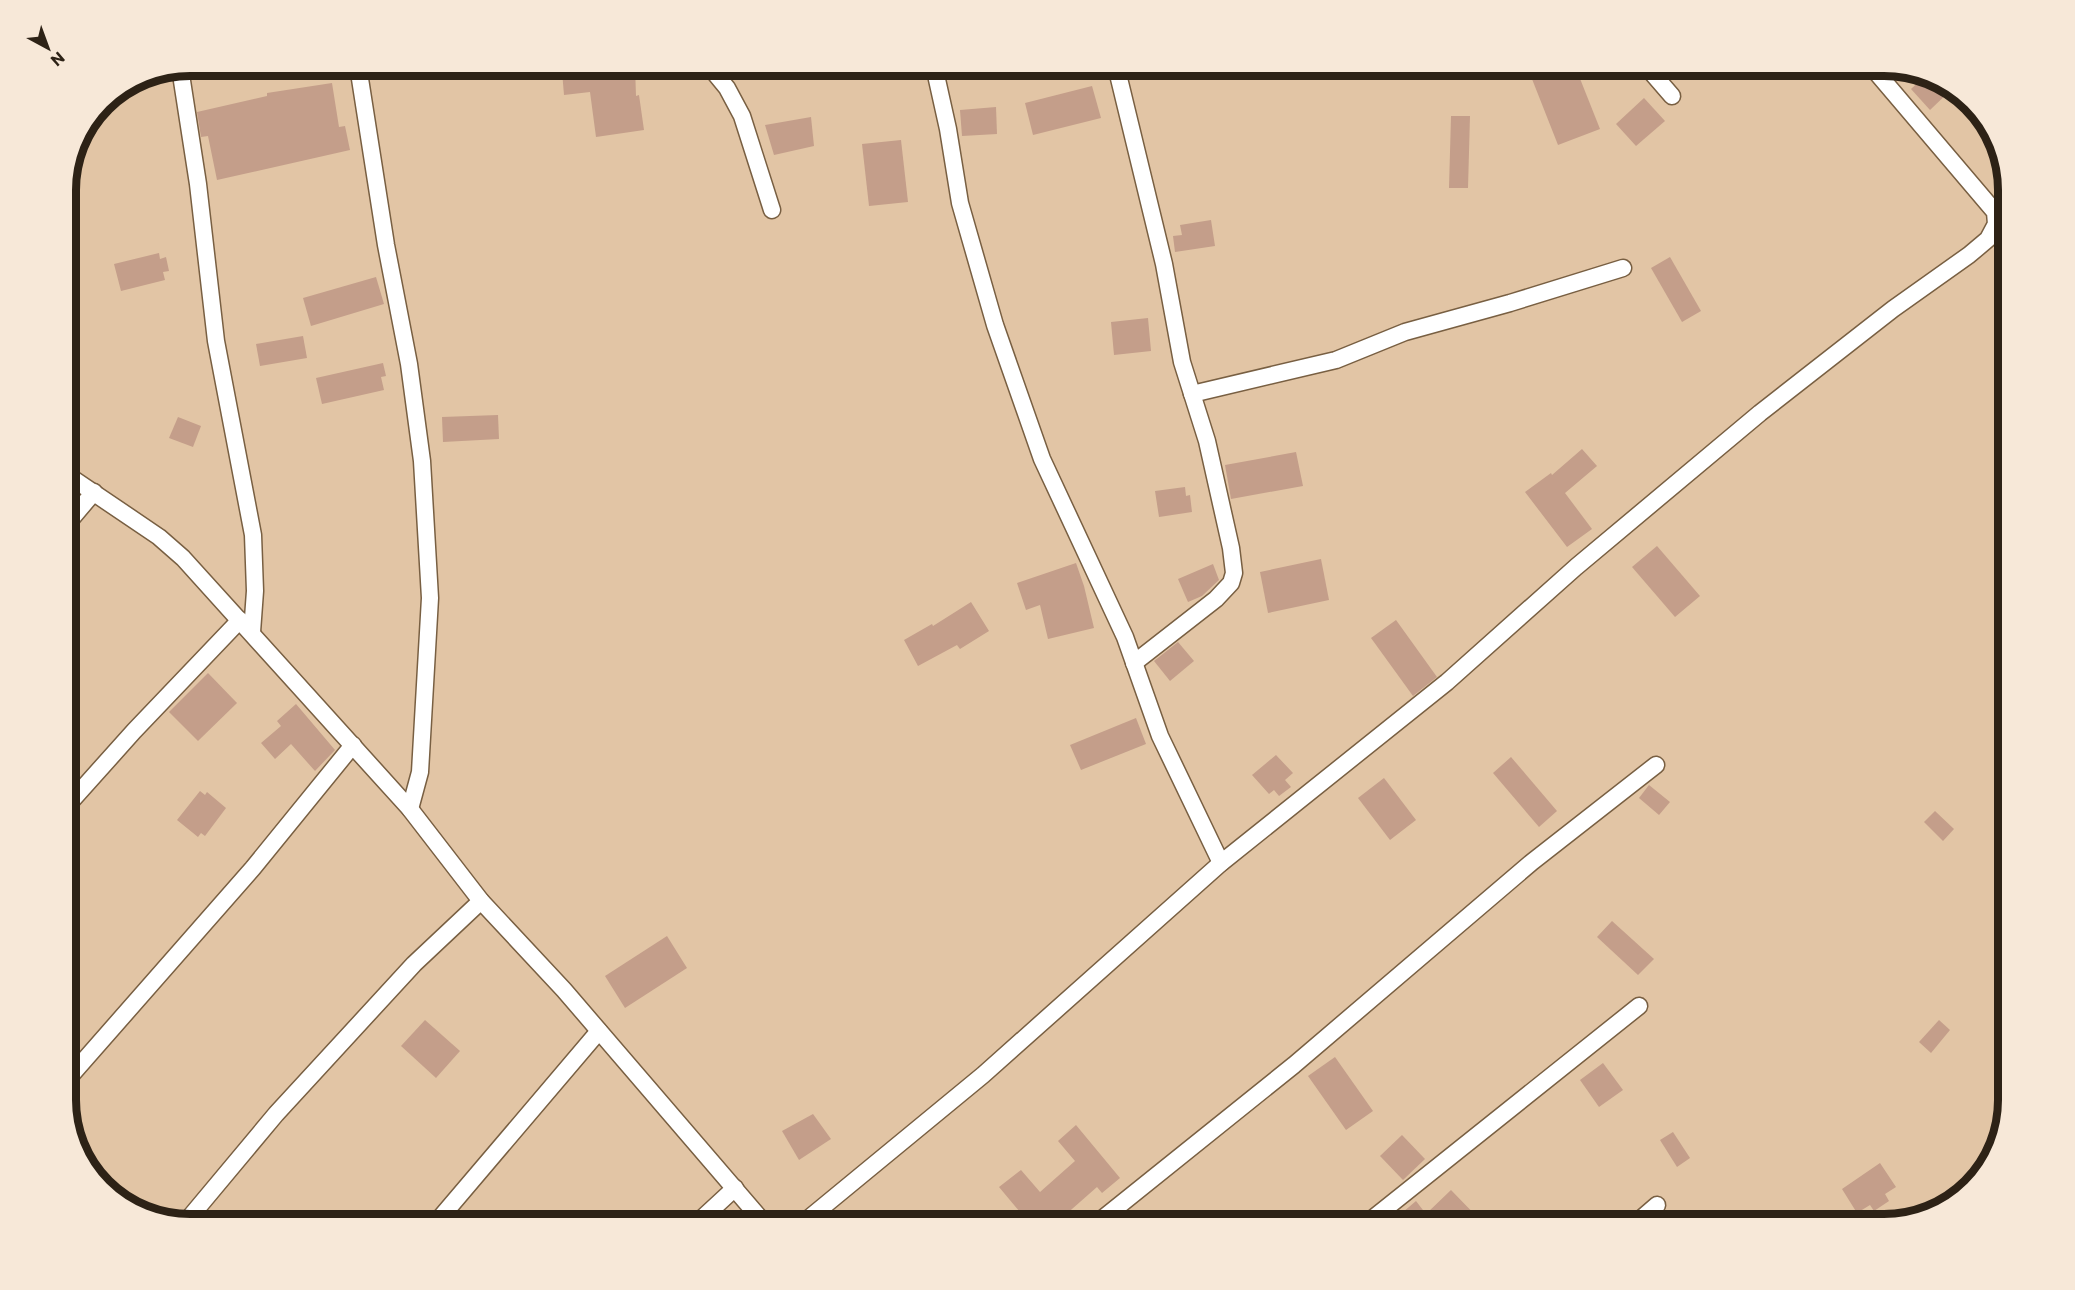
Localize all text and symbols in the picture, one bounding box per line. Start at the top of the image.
north arrow [18,18,78,78]
text: N [47,49,69,71]

